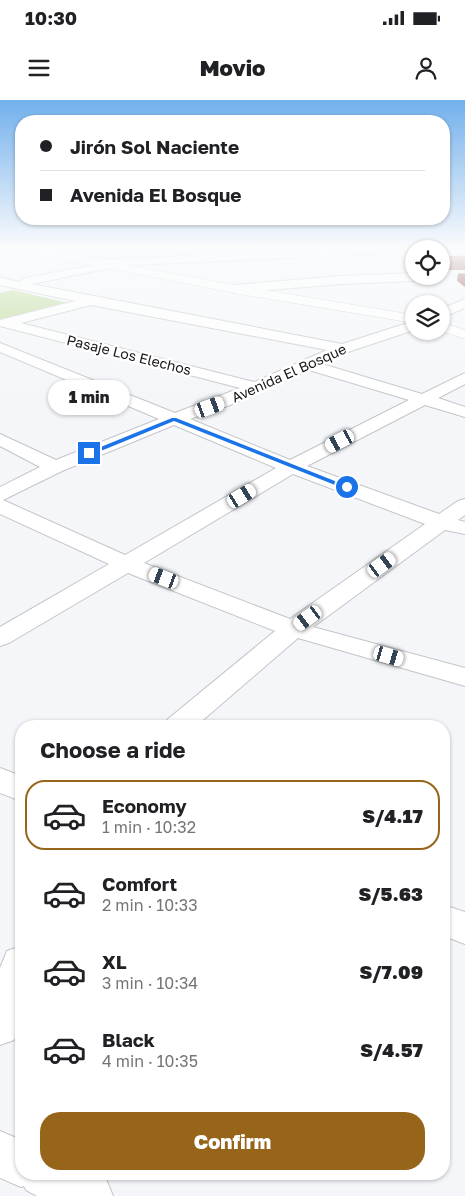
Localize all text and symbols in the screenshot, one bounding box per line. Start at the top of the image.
text: 10:30 [25,6,77,29]
icon: menu [25,54,53,82]
text: Movio [200,54,265,81]
icon: person [412,54,440,82]
text: Jirón Sol Naciente [70,135,239,158]
text: Avenida El Bosque [70,183,241,206]
map controls [405,240,450,340]
button: locate [405,240,450,285]
button: layers [405,295,450,340]
street label: Pasaje Los Elechos [65,331,193,378]
street label: Avenida El Bosque [229,340,349,405]
callout: 1 min [48,380,130,416]
text: 1 min [69,387,109,407]
car [193,395,226,419]
car [323,427,356,455]
route end [78,442,100,464]
route start [336,476,358,498]
car [225,482,258,510]
car [365,550,398,580]
car [147,566,180,590]
car [291,603,324,633]
car [372,645,405,667]
text: Choose a ride [40,736,186,763]
icon: car [42,793,87,838]
text: Economy [102,794,187,817]
text: S/4.17 [362,804,423,827]
text: 1 min · 10:32 [102,817,196,837]
icon: car [42,871,87,916]
text: Comfort [102,872,177,895]
text: S/5.63 [358,882,423,905]
text: 2 min · 10:33 [102,895,198,915]
icon: car [42,949,87,994]
text: XL [102,950,127,973]
text: S/7.09 [359,960,423,983]
text: 3 min · 10:34 [102,973,198,993]
icon: car [42,1027,87,1072]
text: Black [102,1028,155,1051]
text: S/4.57 [360,1038,423,1061]
text: 4 min · 10:35 [102,1051,198,1071]
button: Confirm [40,1112,425,1170]

